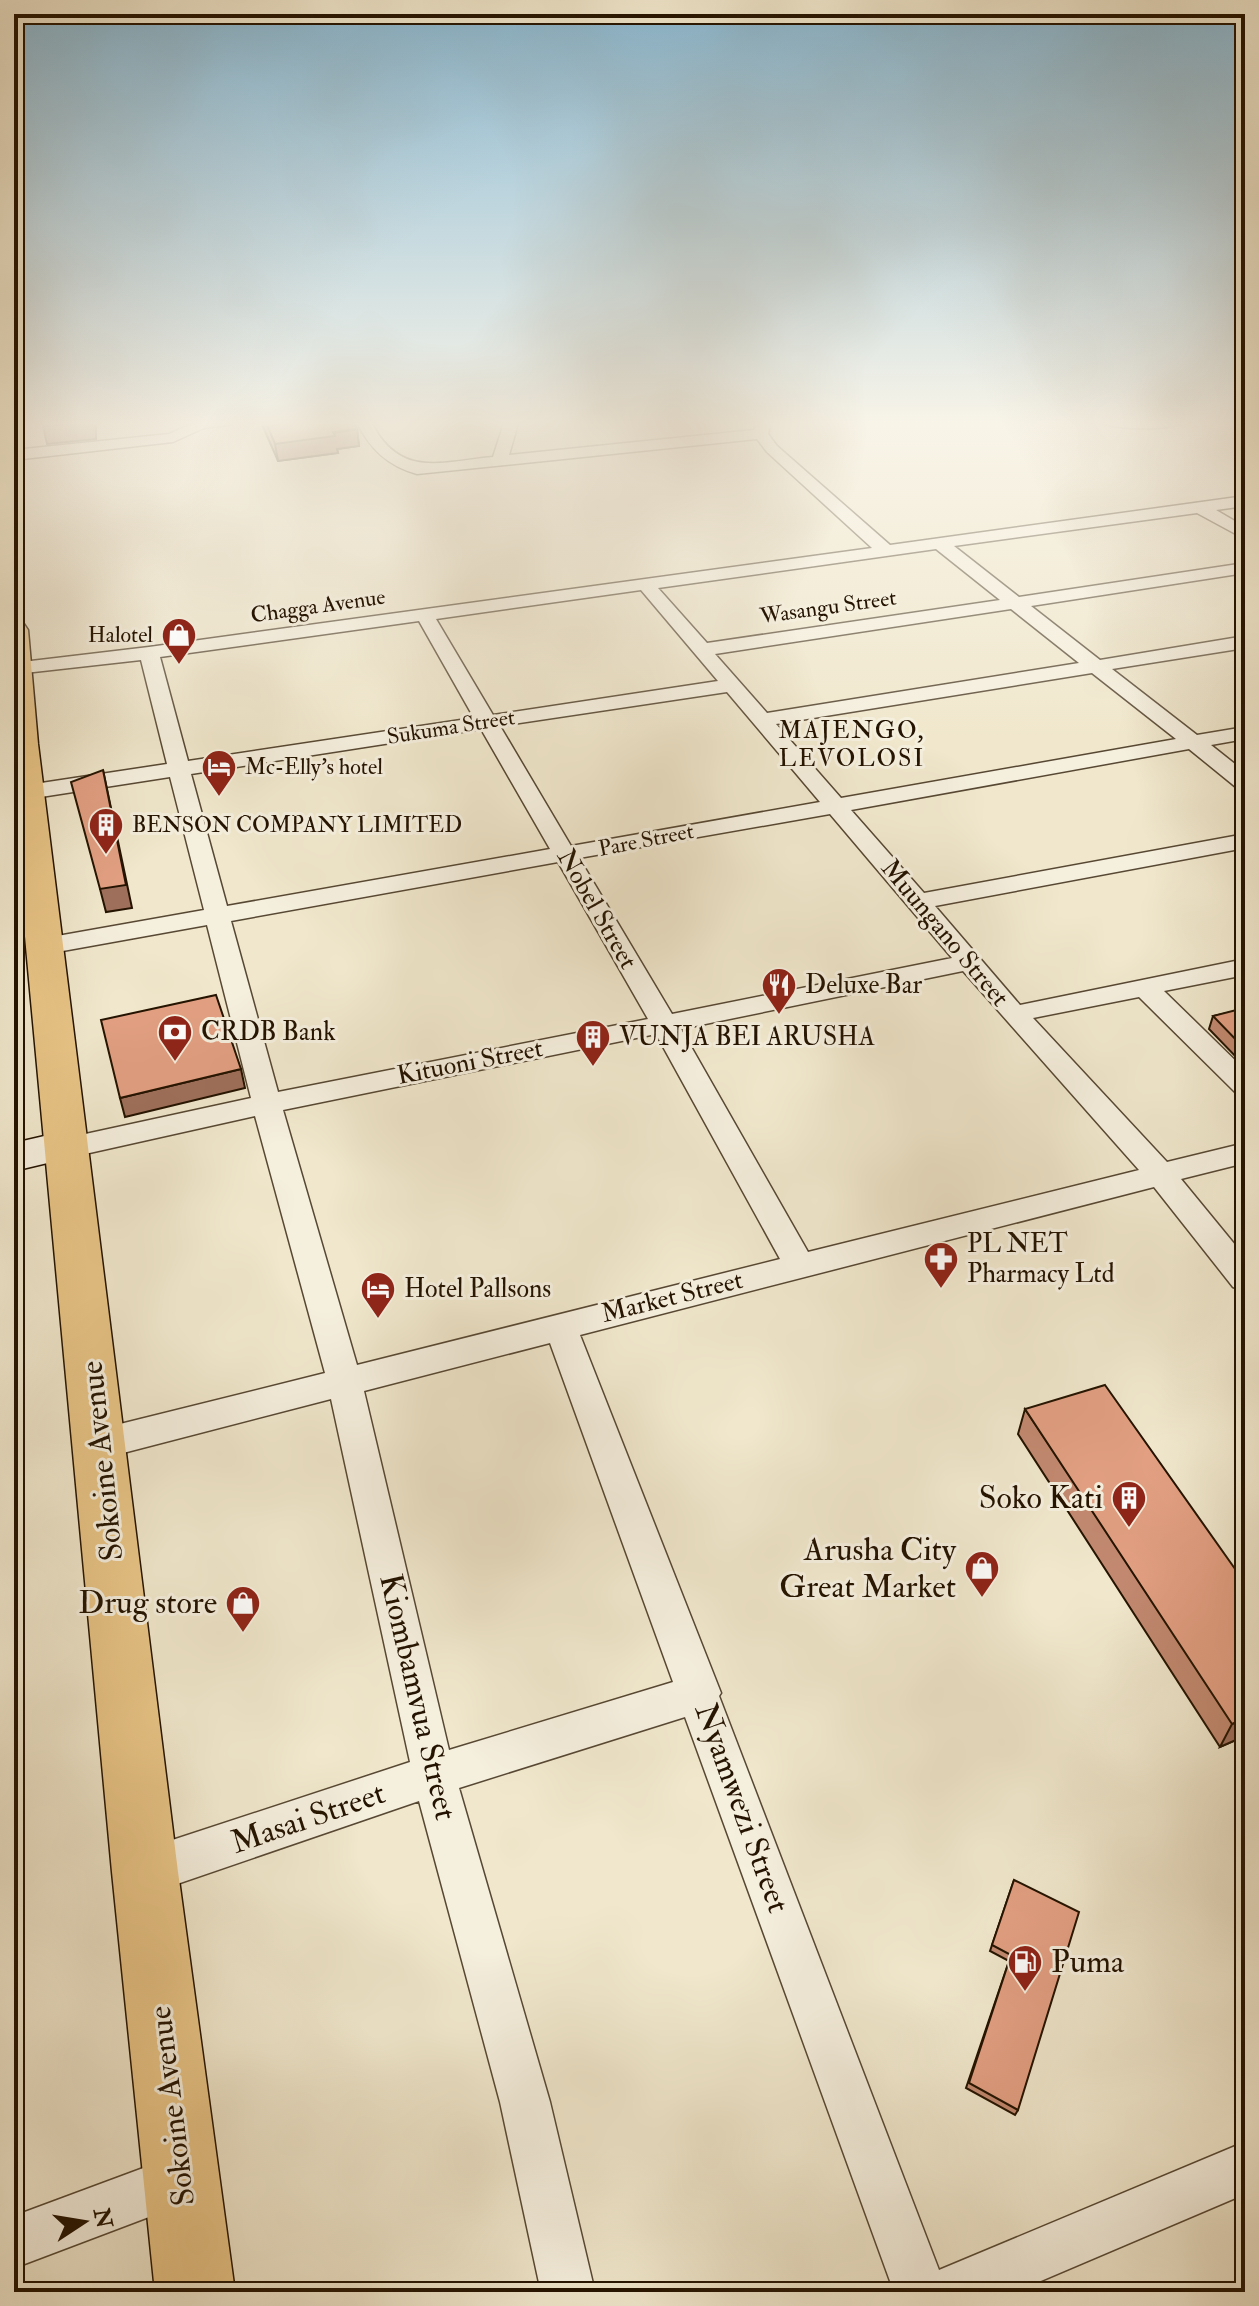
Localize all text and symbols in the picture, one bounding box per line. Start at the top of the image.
street label: Chagga Avenue [249,583,387,629]
street label: Wasangu Street [757,584,898,631]
shop icon: Halotel [160,616,198,666]
place label: Halotel [88,621,153,649]
street label: Sukuma Street [385,703,517,751]
district label: MAJENGO, LEVOLOSI [779,715,925,774]
hotel icon: Mc-Elly's hotel [200,748,238,798]
place label: Mc-Elly's hotel [245,753,383,781]
building icon: BENSON COMPANY LIMITED [87,806,125,856]
place label: BENSON COMPANY LIMITED [132,811,462,839]
street label: Pare Street [596,817,696,863]
street label: Nobel Street [550,843,644,975]
street label: Muungano Street [874,853,1016,1013]
restaurant icon: Deluxe Bar [760,966,798,1016]
place label: Deluxe Bar [805,969,922,1001]
bank icon: CRDB Bank [156,1013,194,1063]
place label: CRDB Bank [201,1016,336,1048]
building icon: VUNJA BEI ARUSHA [574,1018,612,1068]
place label: VUNJA BEI ARUSHA [619,1021,875,1053]
street label: Kituoni Street [394,1032,546,1092]
place label: PL NET Pharmacy Ltd [967,1228,1115,1290]
pharmacy icon: PL NET Pharmacy Ltd [922,1240,960,1290]
street label: Market Street [598,1264,746,1330]
hotel icon: Hotel Pallsons [359,1270,397,1320]
place label: Hotel Pallsons [404,1273,551,1305]
street label: Sokoine Avenue [72,1359,132,1563]
place label: Soko Kati [979,1478,1103,1518]
building icon: Soko Kati [1110,1479,1148,1529]
place label: Arusha City Great Market [779,1530,957,1607]
shop icon: Arusha City Great Market [963,1549,1001,1599]
street label: Kiombamvua Street [370,1570,466,1824]
place label: Drug store [78,1583,217,1623]
shop icon: Drug store [224,1584,262,1634]
street label: Nyamwezi Street [686,1698,798,1918]
street label: Masai Street [226,1773,390,1863]
place label: Puma [1051,1942,1125,1982]
fuel station icon: Puma [1006,1943,1044,1993]
street label: Sokoine Avenue [140,2004,204,2208]
north arrow [44,2182,124,2262]
text: N [87,2205,118,2231]

